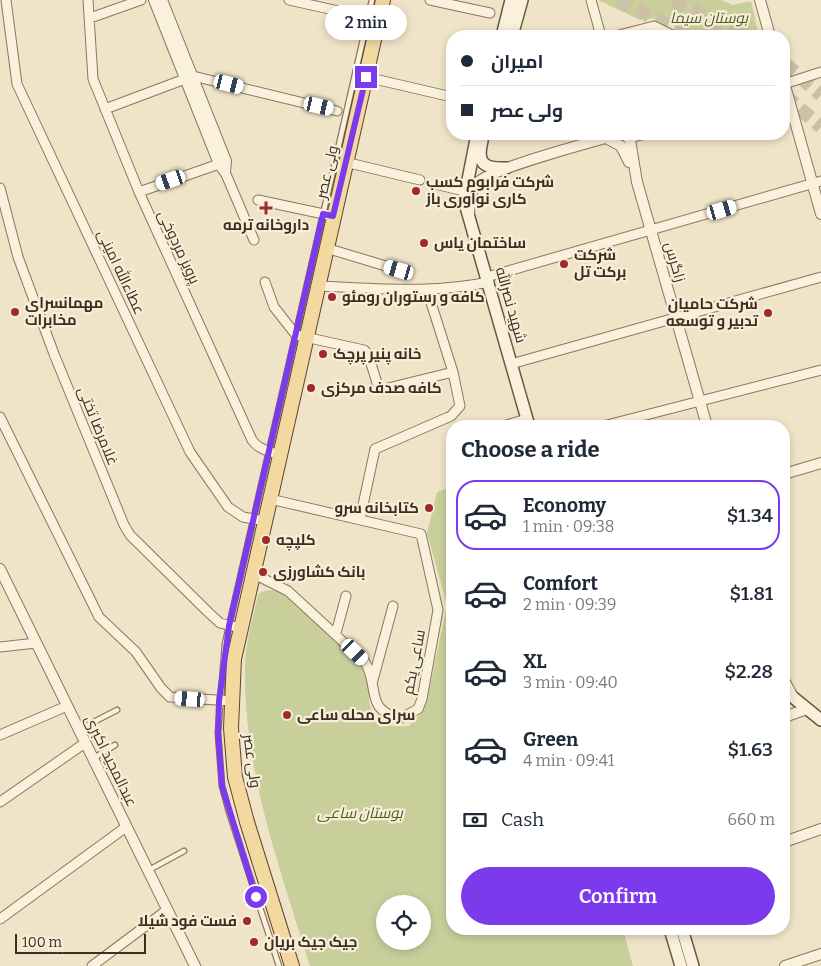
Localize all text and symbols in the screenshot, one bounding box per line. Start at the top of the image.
callout: 2 min [325,5,407,40]
park label: بوستان سیما [670,9,749,27]
text: 2 min [345,13,387,32]
text: امیران [491,50,544,73]
route end [355,66,377,88]
car [212,73,245,95]
car [302,95,335,117]
text: ولی عصر [491,99,563,122]
street label: ولی عصر [312,144,343,202]
car [154,168,187,192]
place label: شرکت فرابوم کسب کاری نوآوری باز [425,173,554,208]
marker: شرکت فرابوم کسب کاری نوآوری باز [410,185,422,197]
car [705,199,738,221]
marker: داروخانه ترمه [260,202,272,214]
street label: پرویز مردوخی [153,207,204,287]
place label: داروخانه ترمه [223,216,309,234]
street label: عطاءالله امینی [93,226,149,318]
place label: ساختمان یاس [434,234,526,252]
marker: ساختمان یاس [418,237,430,249]
street label: زاگرس [660,240,689,284]
place label: شرکت برکت تل [574,246,626,281]
marker: شرکت برکت تل [558,258,570,270]
car [382,259,415,281]
street label: شهید نصرالله [491,265,531,345]
place label: کافه و رستوران رومئو [342,288,485,306]
marker: کافه و رستوران رومئو [326,291,338,303]
place label: مهمانسرای مخابرات [25,294,103,329]
place label: شرکت حامیان تدبیر و توسعه [666,295,759,330]
marker: مهمانسرای مخابرات [9,306,21,318]
marker: شرکت حامیان تدبیر و توسعه [762,307,774,319]
place label: خانه پنیر پرچک [333,345,422,365]
marker: خانه پنیر پرچک [317,348,329,360]
place label: کافه صدف مرکزی [321,379,442,397]
marker: کافه صدف مرکزی [305,382,317,394]
street label: غلامرضا تختی [73,384,122,468]
text: Choose a ride [461,436,600,463]
icon: car [463,493,508,538]
text: Economy [523,494,606,517]
place label: کتابخانه سرو [334,499,419,517]
marker: کتابخانه سرو [423,502,435,514]
text: $1.34 [727,504,773,527]
text: 1 min · 09:38 [523,517,614,536]
place label: کلپچه [276,531,316,551]
marker: کلپچه [260,534,272,546]
place label: بانک کشاورزی [273,563,365,581]
marker: بانک کشاورزی [257,566,269,578]
icon: car [463,571,508,616]
text: Comfort [523,572,598,595]
text: $1.81 [730,582,773,605]
text: 2 min · 09:39 [523,595,616,614]
street label: ساعی یکم [399,628,430,696]
car [338,636,371,668]
icon: car [463,649,508,694]
text: XL [523,650,547,673]
text: $2.28 [724,660,773,683]
text: 3 min · 09:40 [523,673,618,692]
car [174,690,205,708]
place label: سرای محله ساعی [297,706,415,724]
marker: سرای محله ساعی [281,709,293,721]
street label: عبدالمجید اکبری [80,712,141,810]
icon: car [463,727,508,772]
text: Green [523,728,578,751]
street label: ولی عصر [238,732,265,789]
text: $1.63 [728,738,773,761]
text: 4 min · 09:41 [523,751,614,770]
park label: بوستان ساعی [317,804,404,822]
icon: cash [461,806,489,834]
text: Cash [501,808,544,831]
text: 660 m [727,810,775,829]
button: Confirm [461,867,775,925]
route start [245,886,267,908]
map controls [376,895,431,950]
button: locate [376,895,431,950]
place label: فست فود شیلا [138,912,237,930]
marker: فست فود شیلا [241,915,253,927]
scale bar [15,931,146,954]
place label: جیک جیک بریان [264,933,357,951]
text: 100 m [22,934,62,951]
marker: جیک جیک بریان [248,936,260,948]

